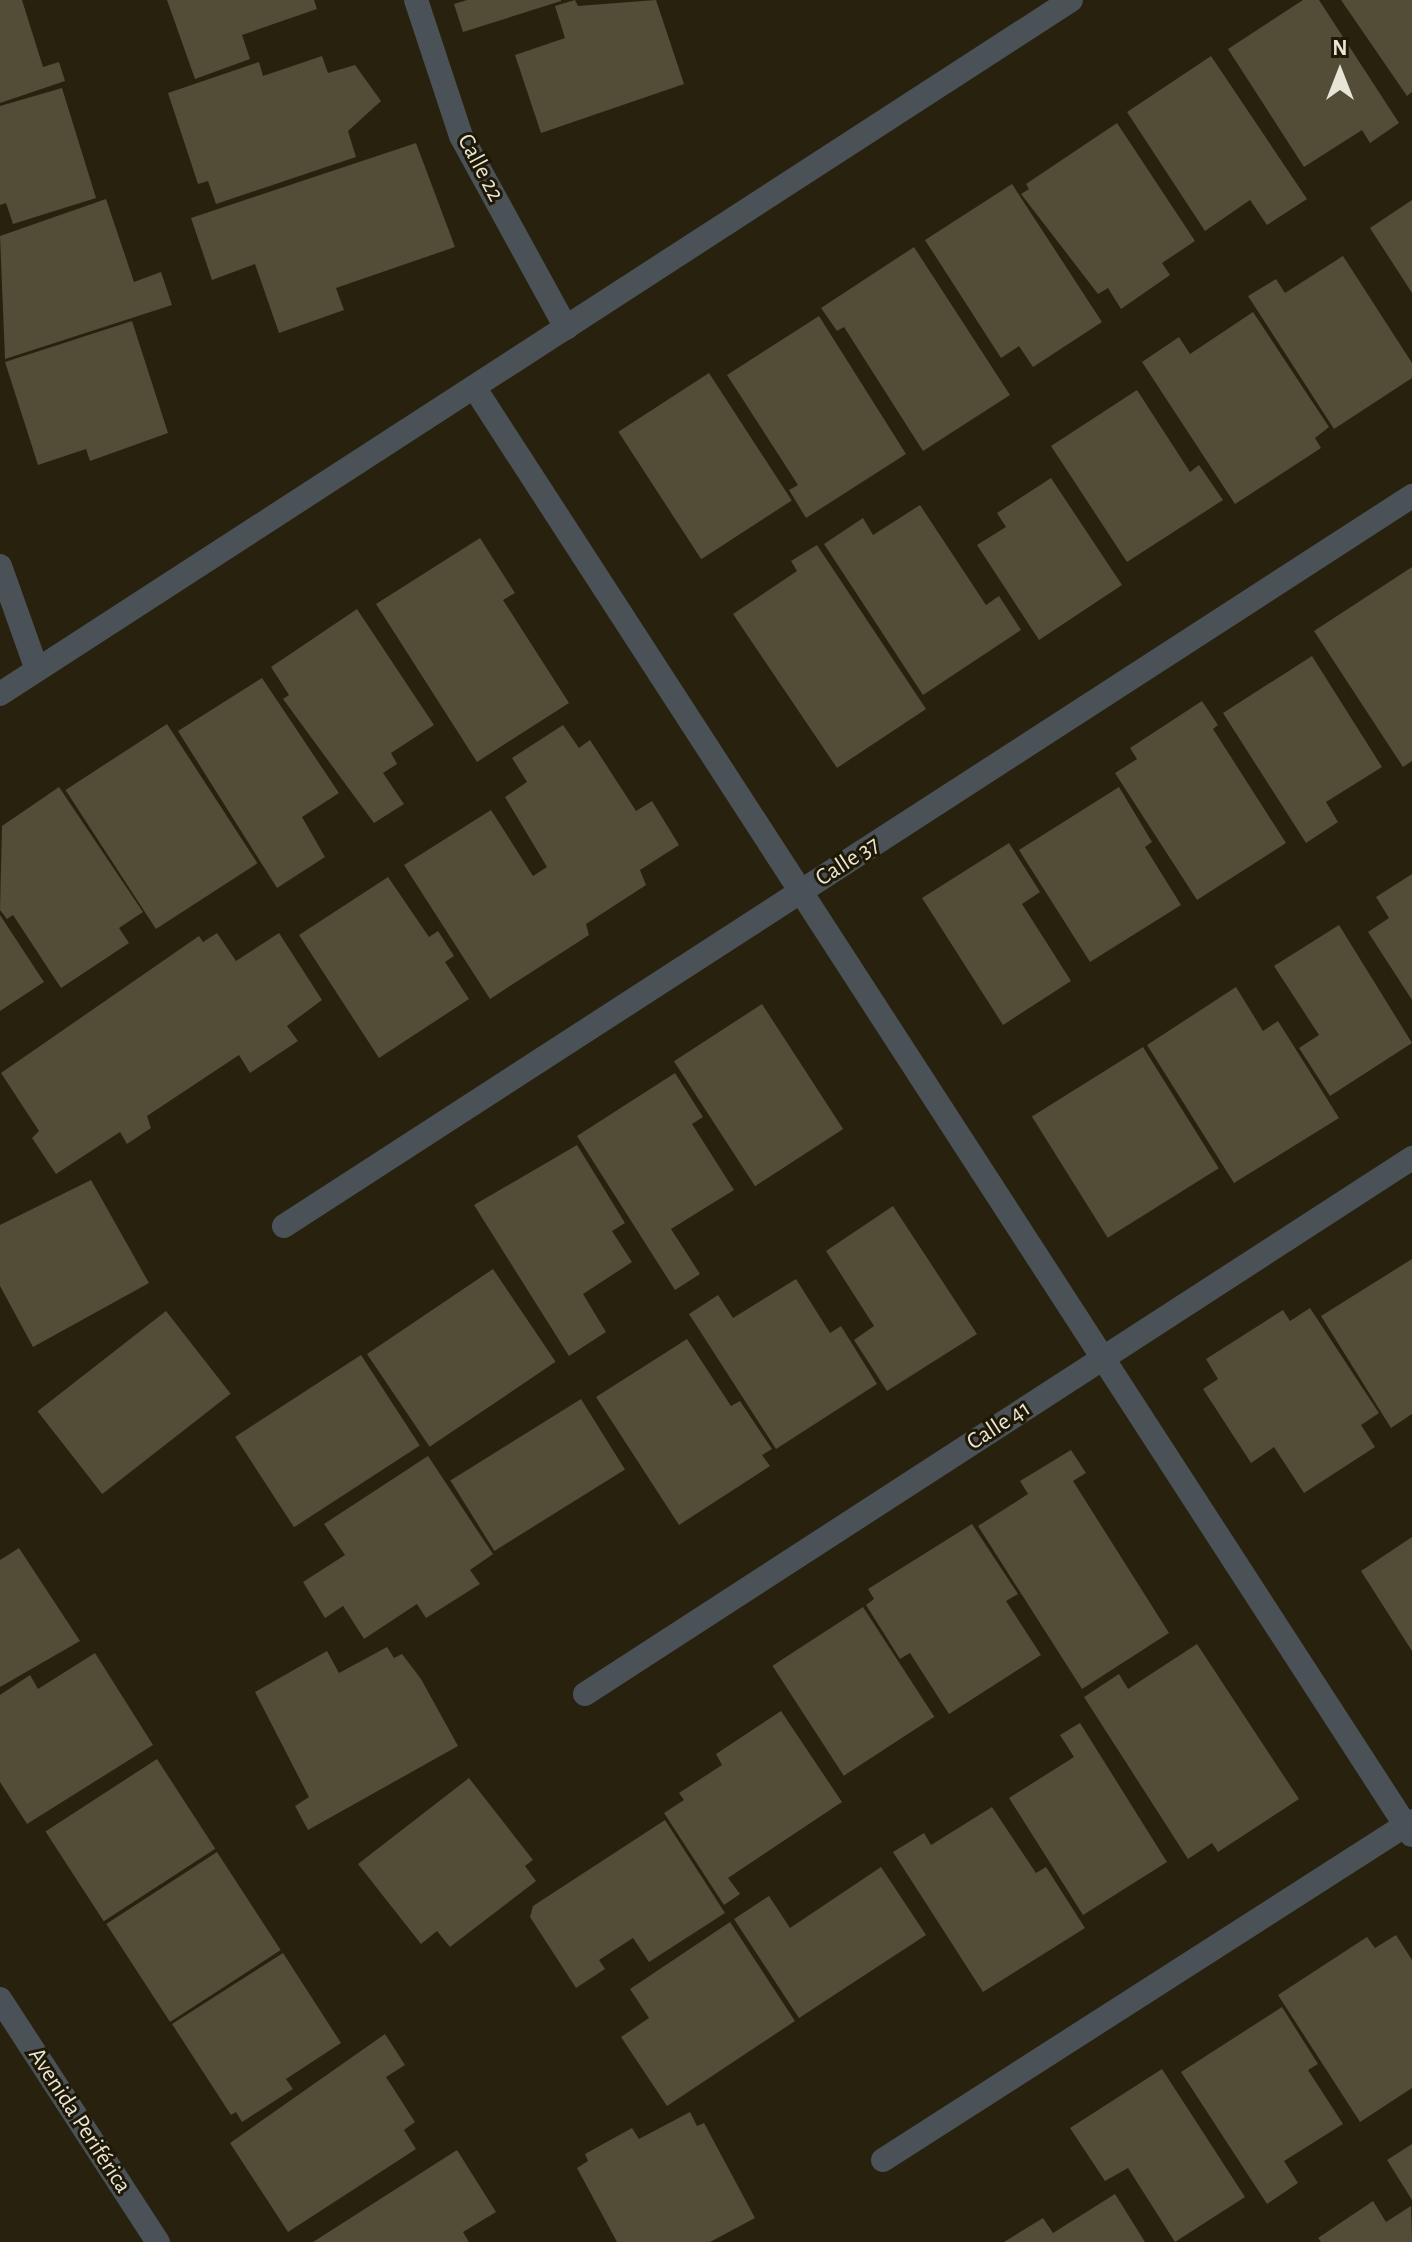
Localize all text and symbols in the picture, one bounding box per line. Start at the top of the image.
north arrow [1300,32,1380,112]
text: N [1332,37,1348,59]
street label: Calle 22 [450,129,510,207]
street label: Calle 37 [811,831,885,893]
street label: Calle 41 [962,1395,1036,1457]
street label: Avenida Periférica [21,2043,137,2199]

